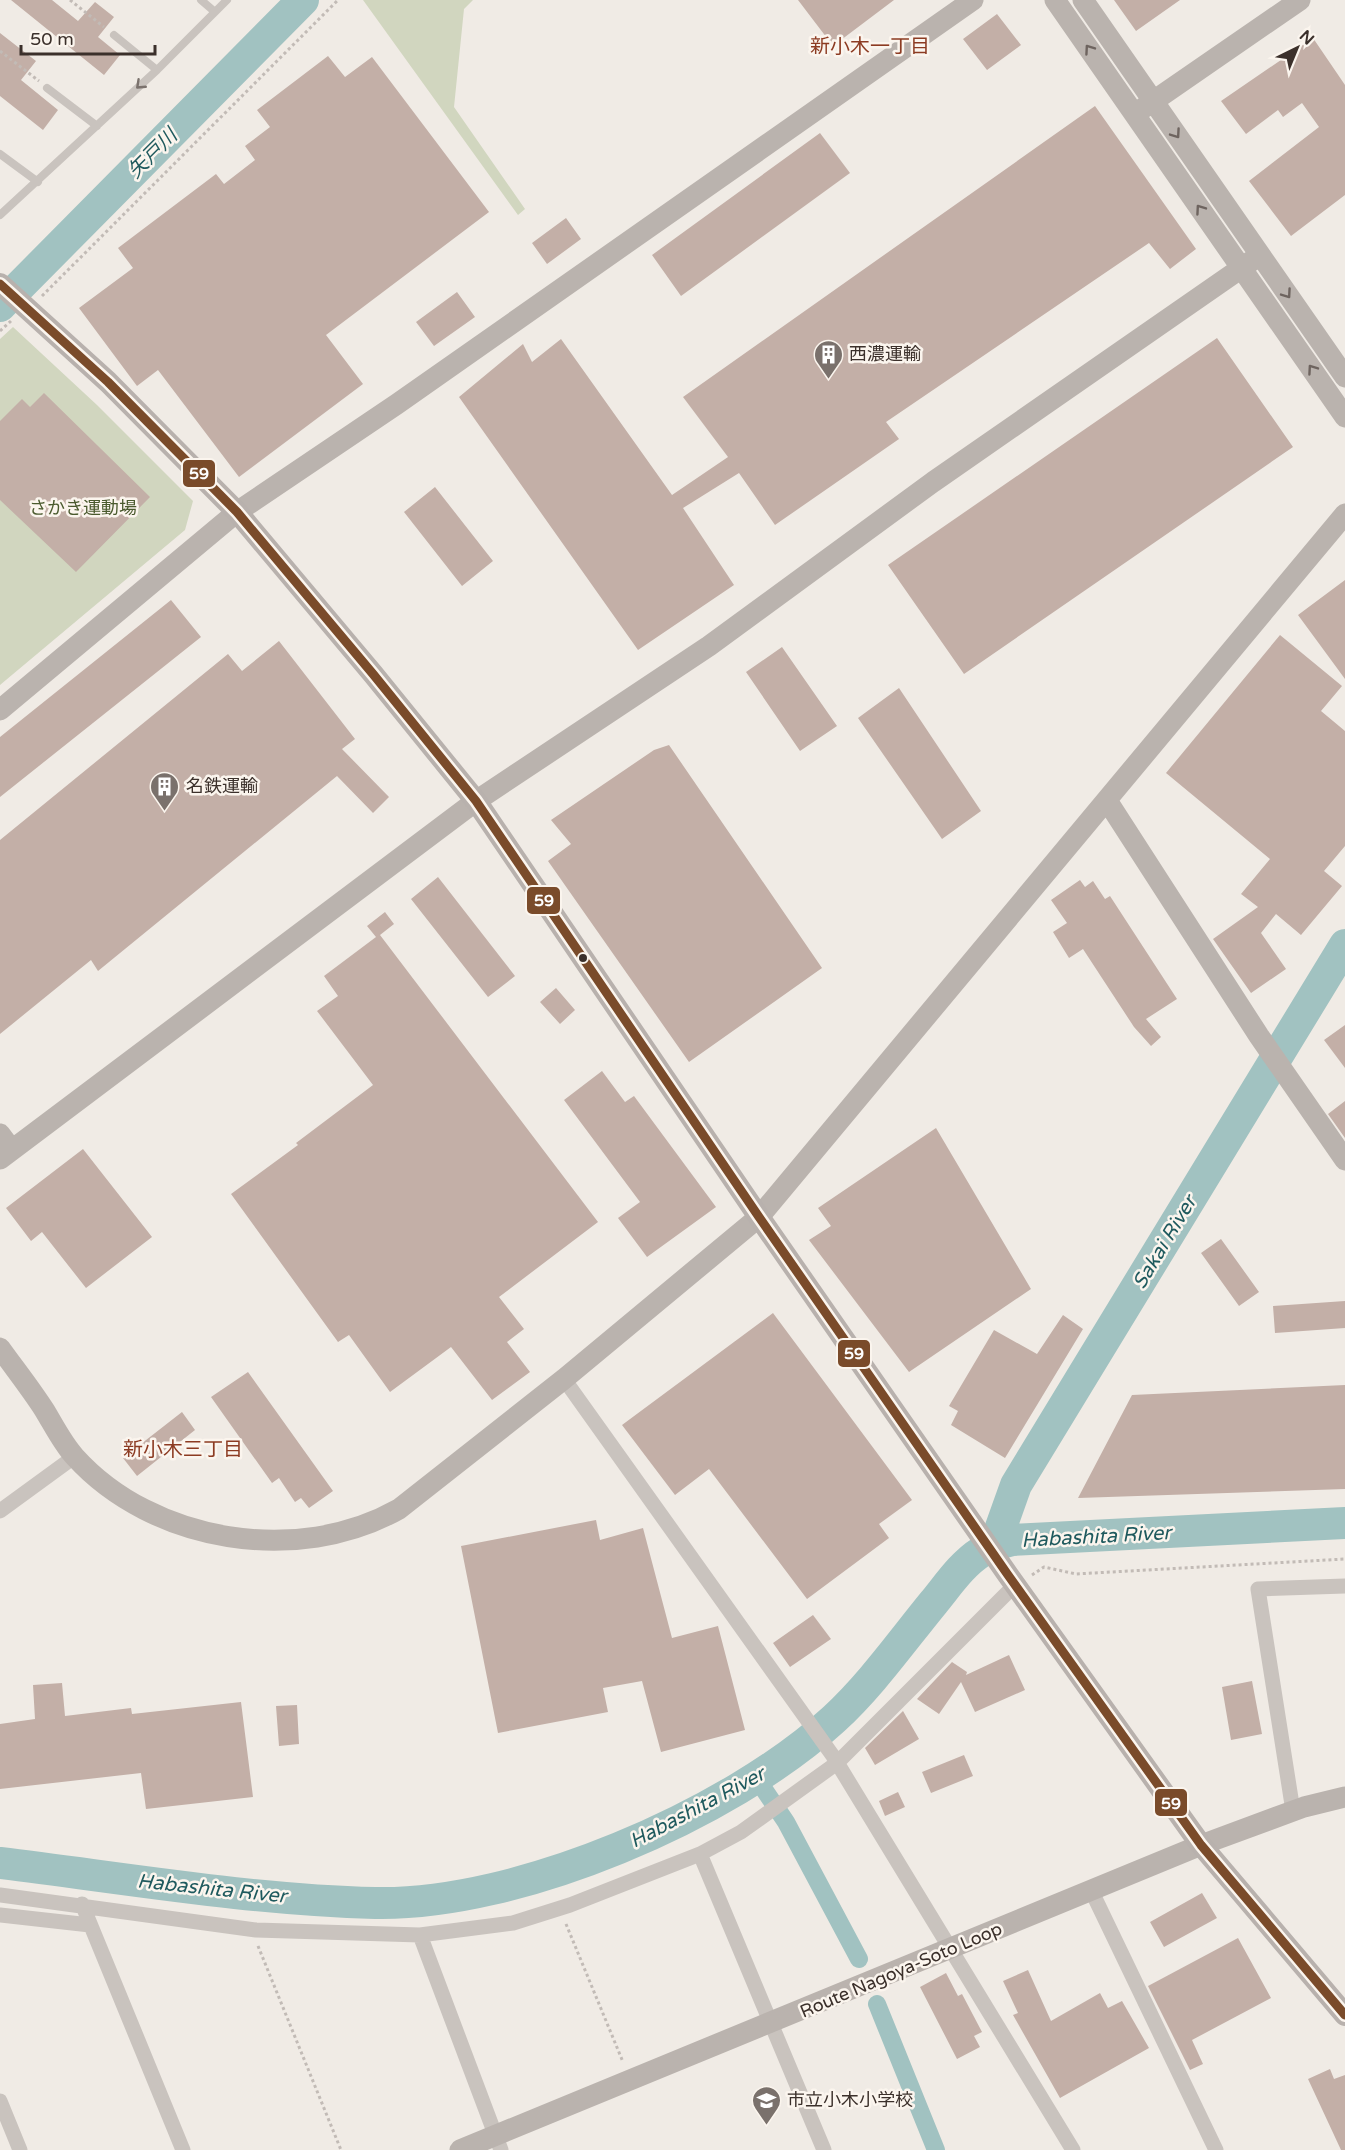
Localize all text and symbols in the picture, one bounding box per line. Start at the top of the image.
scale bar [21,18,154,56]
north arrow [1267,18,1327,78]
text: N [1295,26,1318,49]
text: 50 m [30,28,74,50]
district label: 新小木一丁目 [810,35,930,59]
one-way arrow [1085,45,1096,56]
one-way arrow [137,78,147,89]
water label: 矢戸川 [123,123,184,183]
one-way arrow [1169,128,1181,138]
one-way arrow [1196,205,1207,216]
one-way arrow [1280,288,1291,299]
building icon: 西濃運輸 [812,338,844,380]
place label: 西濃運輸 [849,343,921,365]
one-way arrow [1308,365,1319,376]
line badge: 59 [182,459,216,488]
text: 59 [189,464,209,484]
park label: さかき運動場 [29,497,137,519]
building icon: 名鉄運輸 [149,770,181,812]
place label: 名鉄運輸 [186,775,258,797]
line badge: 59 [526,886,561,915]
text: 59 [534,891,554,911]
unlabelled marker [577,952,589,964]
water label: Sakai River [1128,1190,1203,1293]
line badge: 59 [837,1339,871,1368]
text: 59 [844,1344,864,1364]
district label: 新小木三丁目 [123,1438,243,1462]
water label: Habashita River [1021,1521,1174,1553]
water label: Habashita River [626,1761,771,1854]
line badge: 59 [1154,1788,1188,1817]
text: 59 [1161,1794,1181,1814]
water label: Habashita River [136,1869,290,1909]
street label: Route Nagoya-Soto Loop [796,1917,1006,2023]
school or university icon: 市立小木小学校 [750,2084,782,2126]
place label: 市立小木小学校 [787,2089,913,2111]

